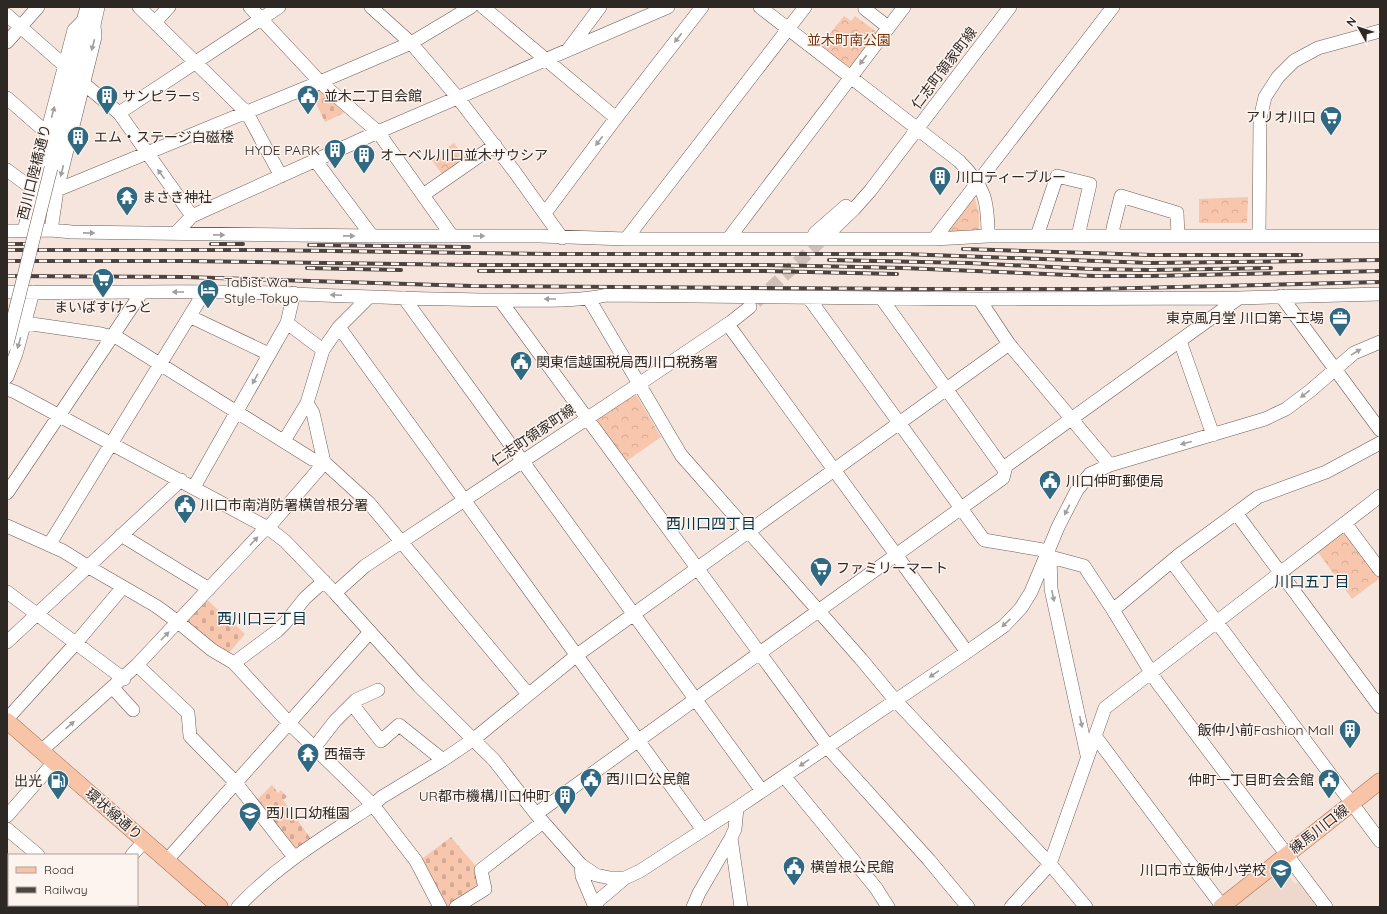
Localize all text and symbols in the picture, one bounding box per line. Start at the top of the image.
north arrow [1339,8,1379,48]
text: N [1343,14,1359,29]
street label: 仁志町領家町線 [907,23,981,113]
park label: 並木町南公園 [807,31,891,49]
one-way arrow [674,32,683,43]
one-way arrow [90,40,96,52]
one-way arrow [859,55,867,66]
building icon: サンピラーS [94,83,120,116]
public building icon: 並木二丁目会館 [295,83,321,116]
place label: サンピラーS [122,87,200,105]
place label: 並木二丁目会館 [324,87,422,105]
supermarket icon: アリオ川口 [1318,104,1344,137]
one-way arrow [50,105,56,117]
place label: アリオ川口 [1246,108,1316,126]
street label: 西川口陸橋通り [13,122,55,222]
building icon: エム・ステージ白磁楼 [65,124,91,157]
place label: エム・ステージ白磁楼 [94,128,235,146]
one-way arrow [595,135,603,146]
building icon: HYDE PARK [322,137,348,170]
place label: HYDE PARK [245,141,320,159]
building icon: オーベル川口並木サウシア [351,142,377,175]
place label: オーベル川口並木サウシア [380,146,548,164]
building icon: 川口ティーブルー [927,164,953,197]
one-way arrow [58,165,64,178]
place label: 川口ティーブルー [956,168,1066,186]
one-way arrow [158,169,166,179]
temple icon: まさき神社 [114,184,140,217]
place label: まさき神社 [142,188,212,206]
one-way arrow [83,230,96,236]
one-way arrow [213,232,226,238]
one-way arrow [343,233,356,239]
one-way arrow [473,233,486,239]
supermarket icon: まいばすけっと [90,266,116,299]
place label: Tabist Wa Style Tokyo [224,273,298,307]
hotel icon: Tabist Wa Style Tokyo [195,277,221,310]
one-way arrow [171,289,184,295]
one-way arrow [330,292,342,299]
one-way arrow [544,296,556,303]
place label: まいばすけっと [54,298,152,316]
office icon: 東京風月堂 川口第一工場 [1327,305,1353,338]
place label: 東京風月堂 川口第一工場 [1166,309,1324,327]
one-way arrow [16,338,22,350]
public building icon: 関東信越国税局西川口税務署 [508,349,534,382]
one-way arrow [1350,349,1362,356]
place label: 関東信越国税局西川口税務署 [536,353,718,371]
one-way arrow [252,373,258,385]
one-way arrow [1300,390,1311,399]
street label: 仁志町領家町線 [487,400,579,470]
one-way arrow [1180,440,1192,446]
public building icon: 川口仲町郵便局 [1037,468,1063,501]
place label: 川口仲町郵便局 [1066,472,1164,490]
public building icon: 川口市南消防署横曽根分署 [172,492,198,525]
place label: 川口市南消防署横曽根分署 [200,496,368,514]
one-way arrow [1064,504,1070,516]
district label: 西川口四丁目 [666,514,756,533]
one-way arrow [249,536,258,546]
supermarket icon: ファミリーマート [808,555,834,588]
place label: ファミリーマート [836,559,948,577]
district label: 川口五丁目 [1274,572,1350,591]
one-way arrow [1050,589,1056,602]
district label: 西川口三丁目 [217,609,307,628]
one-way arrow [1001,619,1011,628]
one-way arrow [160,631,170,641]
one-way arrow [929,670,940,678]
one-way arrow [1078,716,1084,729]
building icon: 飯仲小前Fashion Mall [1337,717,1363,750]
one-way arrow [65,721,76,730]
place label: 飯仲小前Fashion Mall [1197,721,1334,739]
temple icon: 西福寺 [295,741,321,774]
place label: 西福寺 [324,745,366,763]
one-way arrow [798,759,809,767]
public building icon: 西川口公民館 [578,766,604,799]
public building icon: 仲町一丁目町会会館 [1316,767,1342,800]
fuel station icon: 出光 [45,768,71,801]
place label: 西川口公民館 [606,770,690,788]
place label: 仲町一丁目町会会館 [1188,771,1314,789]
place label: 出光 [14,772,42,790]
building icon: UR都市機構川口仲町 [552,783,578,816]
street label: 環状線通り [82,784,146,844]
place label: UR都市機構川口仲町 [419,787,550,805]
school or university icon: 西川口幼稚園 [237,800,263,833]
street label: 練馬川口線 [1286,800,1352,858]
place label: 西川口幼稚園 [266,804,350,822]
legend [8,854,138,906]
public building icon: 横曽根公民館 [781,854,807,887]
school or university icon: 川口市立飯仲小学校 [1268,857,1294,890]
place label: 横曽根公民館 [810,858,894,876]
place label: 川口市立飯仲小学校 [1140,861,1266,879]
text: Road [44,862,74,877]
text: Railway [44,882,88,897]

